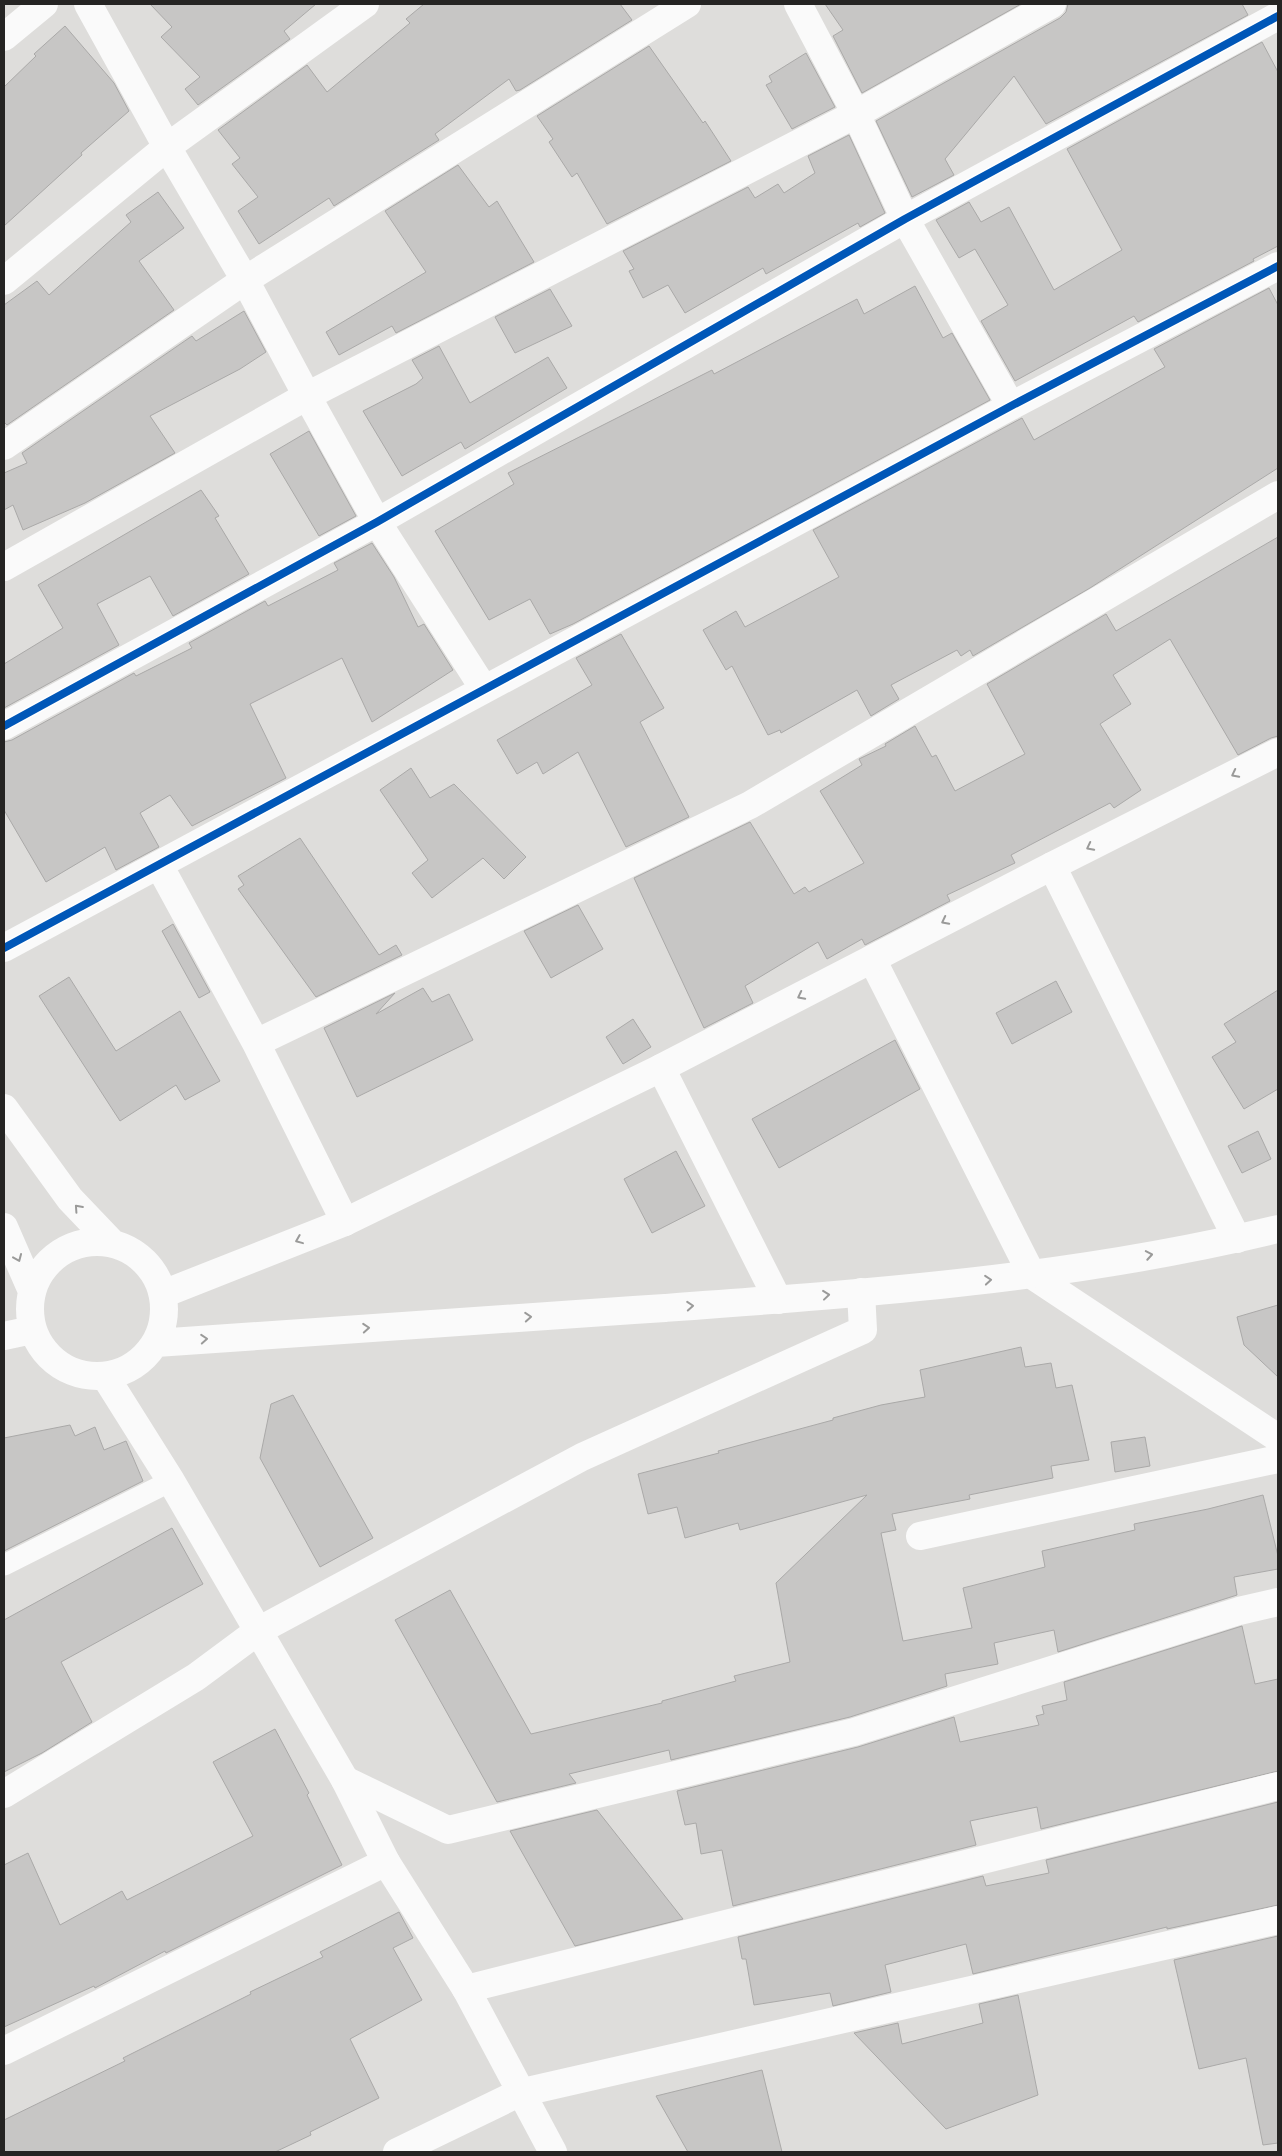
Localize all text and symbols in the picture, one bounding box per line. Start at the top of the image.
one-way arrow [1231,768,1240,778]
one-way arrow [1086,841,1095,851]
one-way arrow [941,915,950,925]
one-way arrow [797,990,806,1000]
one-way arrow [75,1205,83,1214]
one-way arrow [295,1233,304,1244]
one-way arrow [1144,1250,1153,1260]
one-way arrow [12,1253,22,1261]
one-way arrow [984,1274,992,1285]
one-way arrow [823,1290,831,1301]
one-way arrow [687,1300,695,1311]
one-way arrow [525,1312,533,1323]
one-way arrow [363,1323,371,1334]
one-way arrow [200,1334,208,1345]

